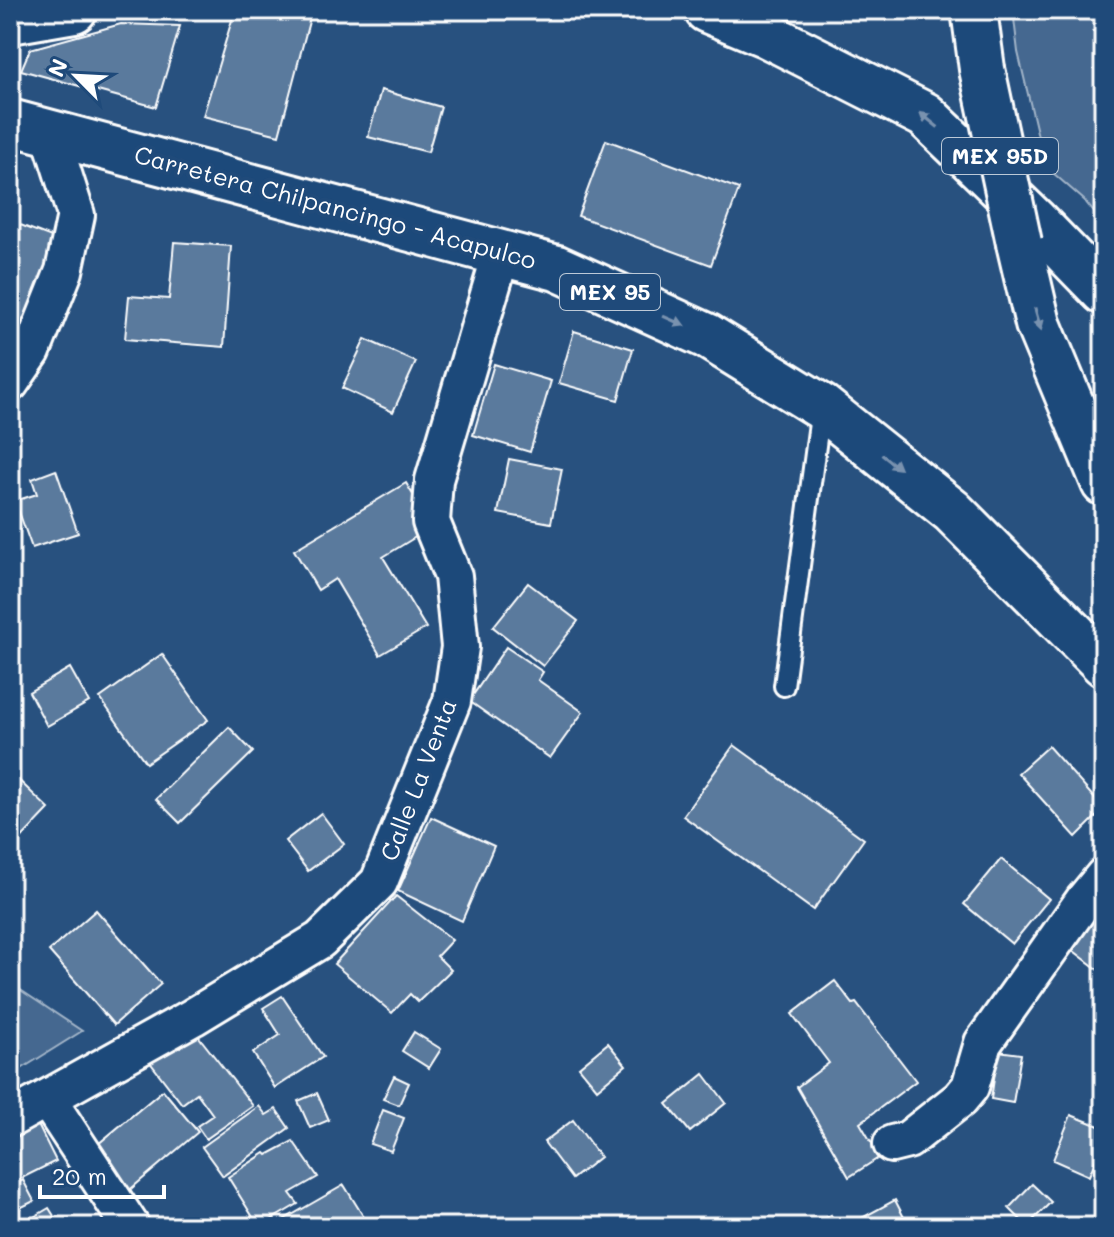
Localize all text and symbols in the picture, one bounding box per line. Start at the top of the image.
north arrow [36,36,116,116]
text: N [41,54,74,81]
one-way arrow [918,112,939,129]
street label: Carretera Chilpancingo - Acapulco [131,138,540,275]
road number: MEX 95D [942,138,1058,174]
road number: MEX 95 [560,274,660,310]
one-way arrow [1032,306,1044,331]
one-way arrow [662,314,685,328]
one-way arrow [881,453,901,470]
street label: Calle La Venta [372,694,463,865]
scale bar [40,1149,164,1199]
text: 20 m [52,1160,107,1191]

